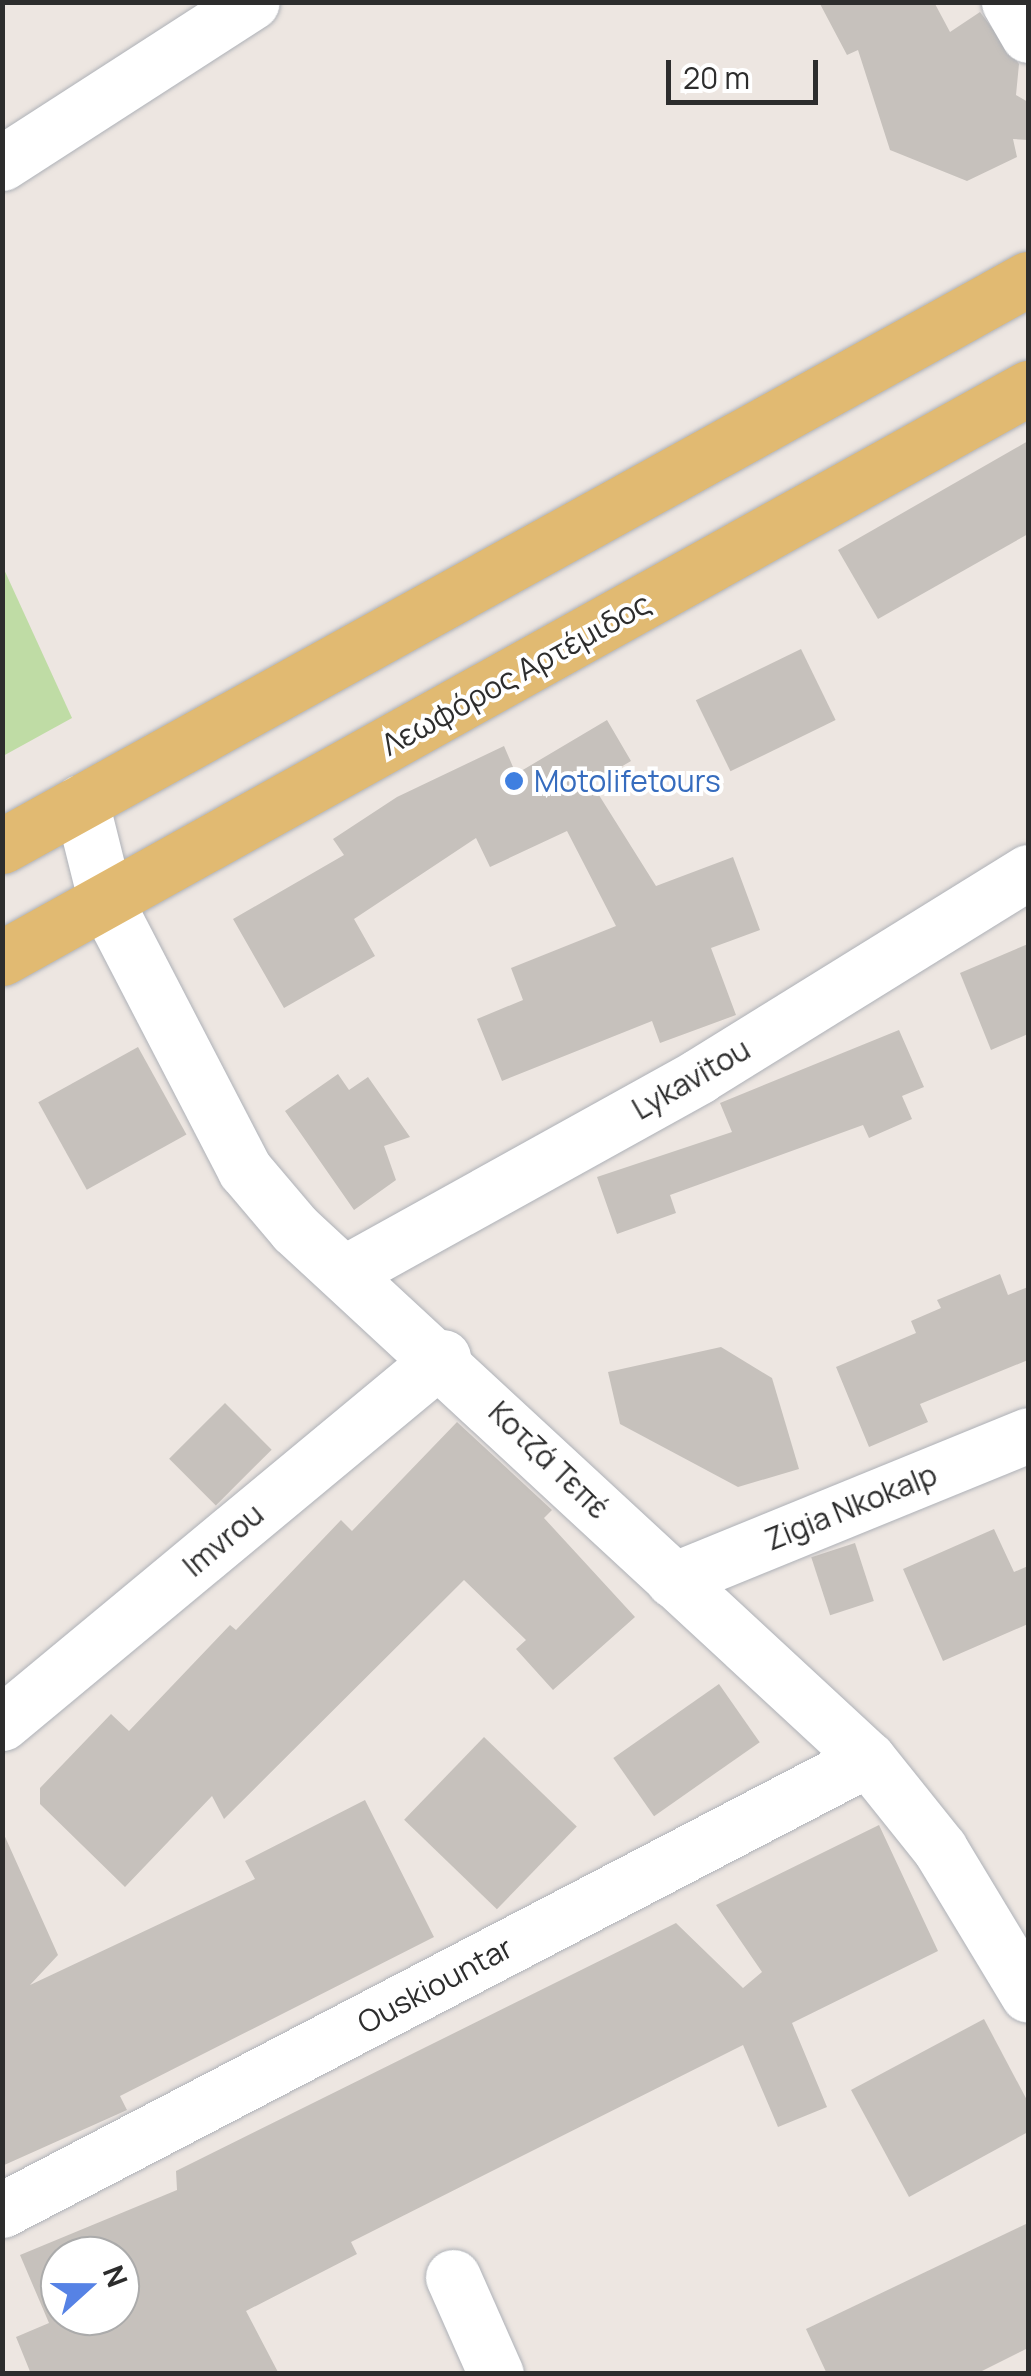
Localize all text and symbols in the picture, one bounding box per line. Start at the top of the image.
scale bar [671,40,824,102]
text: 20 m [683,57,750,98]
street label: Λεωφόρος Αρτέμιδος [375,585,657,763]
place label: Motolifetours [534,763,721,799]
marker: Motolifetours [503,770,525,792]
street label: Lykavitou [626,1031,756,1127]
street label: Κοτζά Τεπέ [481,1394,617,1526]
street label: Zigia Nkokalp [760,1456,942,1558]
street label: Imvrou [176,1496,270,1584]
street label: Ouskiountar [351,1929,519,2041]
north arrow [40,2236,140,2336]
text: N [95,2260,137,2292]

